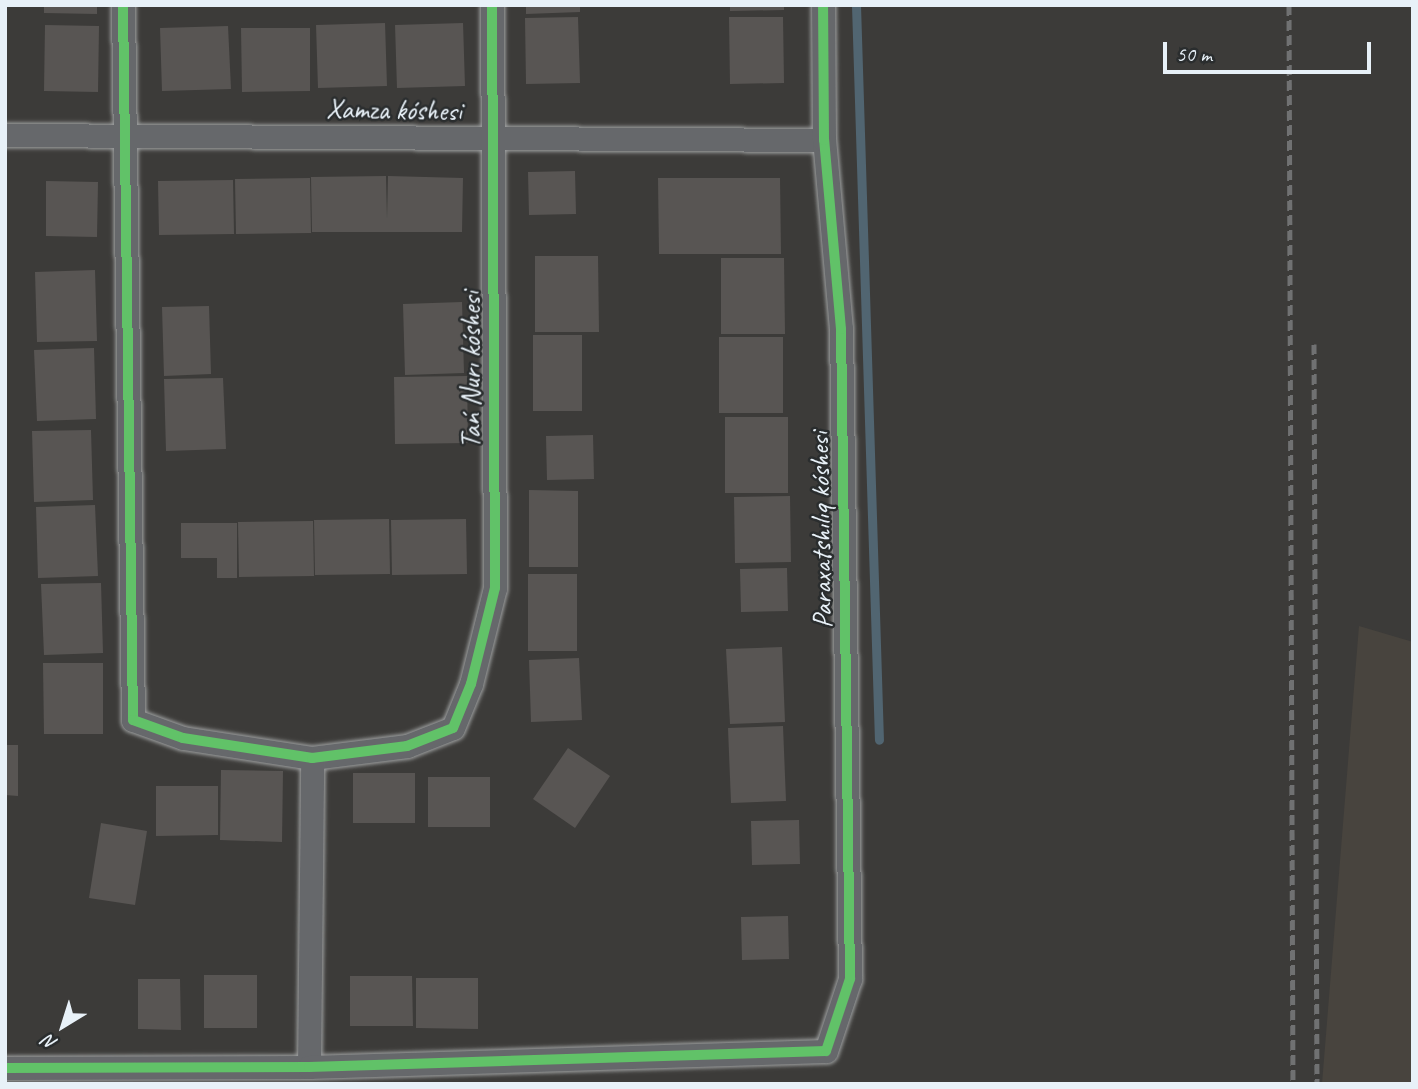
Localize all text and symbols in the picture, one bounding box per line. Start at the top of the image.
scale bar [1166,28,1374,72]
text: 50 m [1176,41,1212,67]
street label: Xamza kóshesi [326,92,462,128]
street label: Tań Nurı kóshesi [454,291,488,449]
street label: Paraxatshılıq kóshesi [802,431,840,629]
north arrow [28,991,98,1061]
text: N [38,1029,62,1056]

